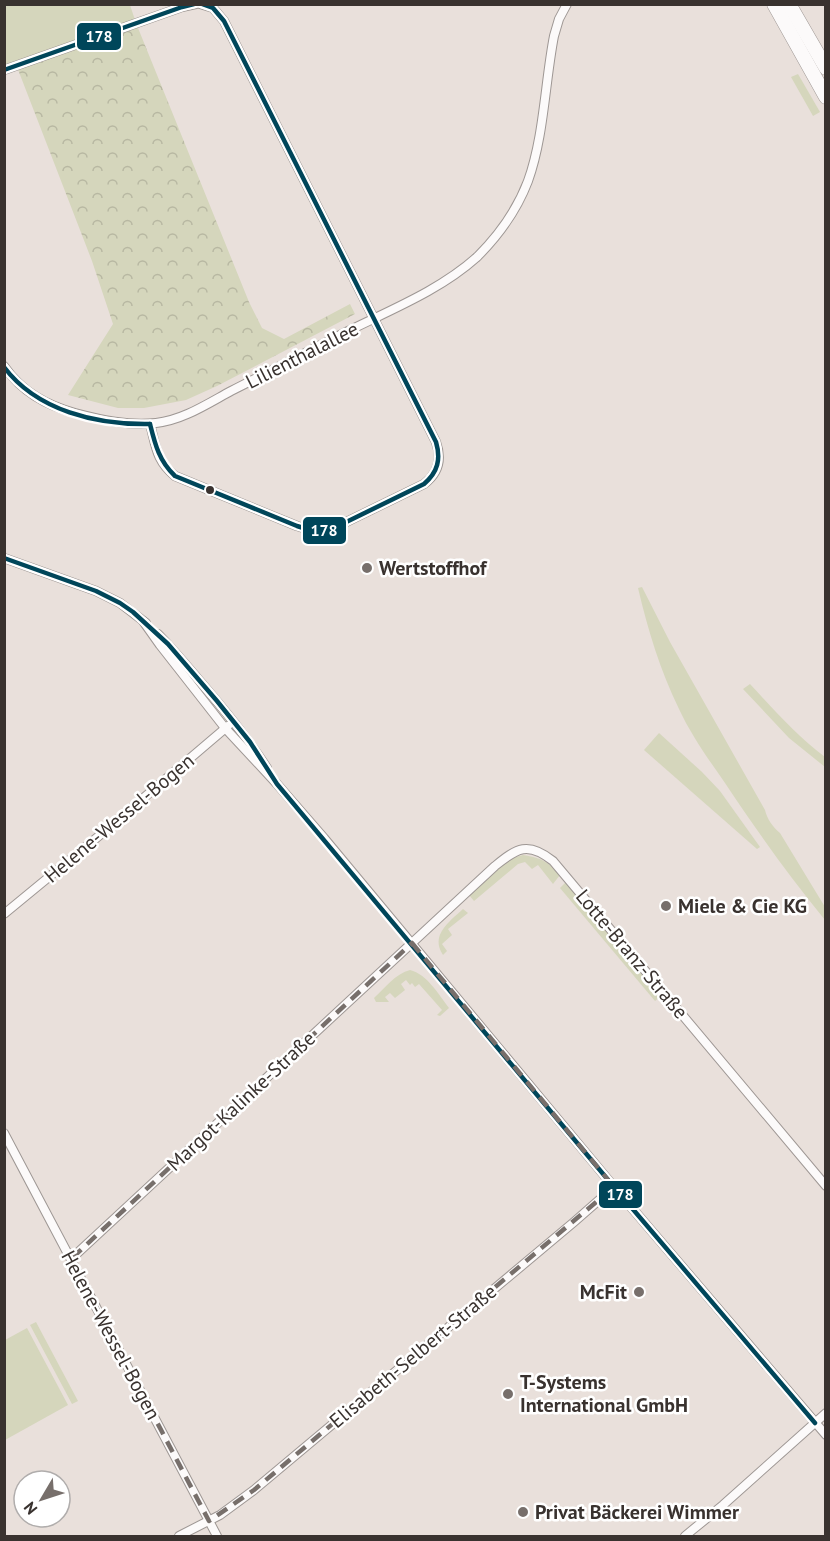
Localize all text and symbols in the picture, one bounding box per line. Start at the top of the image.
line badge: 178 [76,22,122,51]
text: 178 [85,26,113,46]
street label: Lilienthalallee [241,315,363,395]
unlabelled marker [204,484,216,496]
line badge: 178 [302,516,347,545]
text: 178 [310,520,338,540]
place label: Wertstoffhof [379,555,488,581]
marker: Wertstoffhof [360,561,374,575]
street label: Helene-Wessel-Bogen [39,748,199,888]
street label: Lotte-Branz-Straße [570,884,694,1024]
place label: Miele & Cie KG [678,893,807,919]
marker: Miele & Cie KG [659,899,673,913]
street label: Margot-Kalinke-Straße [161,1025,321,1177]
line badge: 178 [598,1180,643,1209]
text: 178 [606,1184,634,1204]
street label: Helene-Wessel-Bogen [55,1246,167,1424]
street label: Elisabeth-Selbert-Straße [324,1278,502,1434]
place label: McFit [580,1279,627,1305]
marker: McFit [632,1285,646,1299]
place label: T-Systems International GmbH [520,1369,688,1418]
marker: T-Systems International GmbH [501,1387,515,1401]
north arrow [12,1469,72,1529]
text: N [19,1498,41,1519]
place label: Privat Bäckerei Wimmer [535,1499,739,1525]
marker: Privat Bäckerei Wimmer [516,1505,530,1519]

